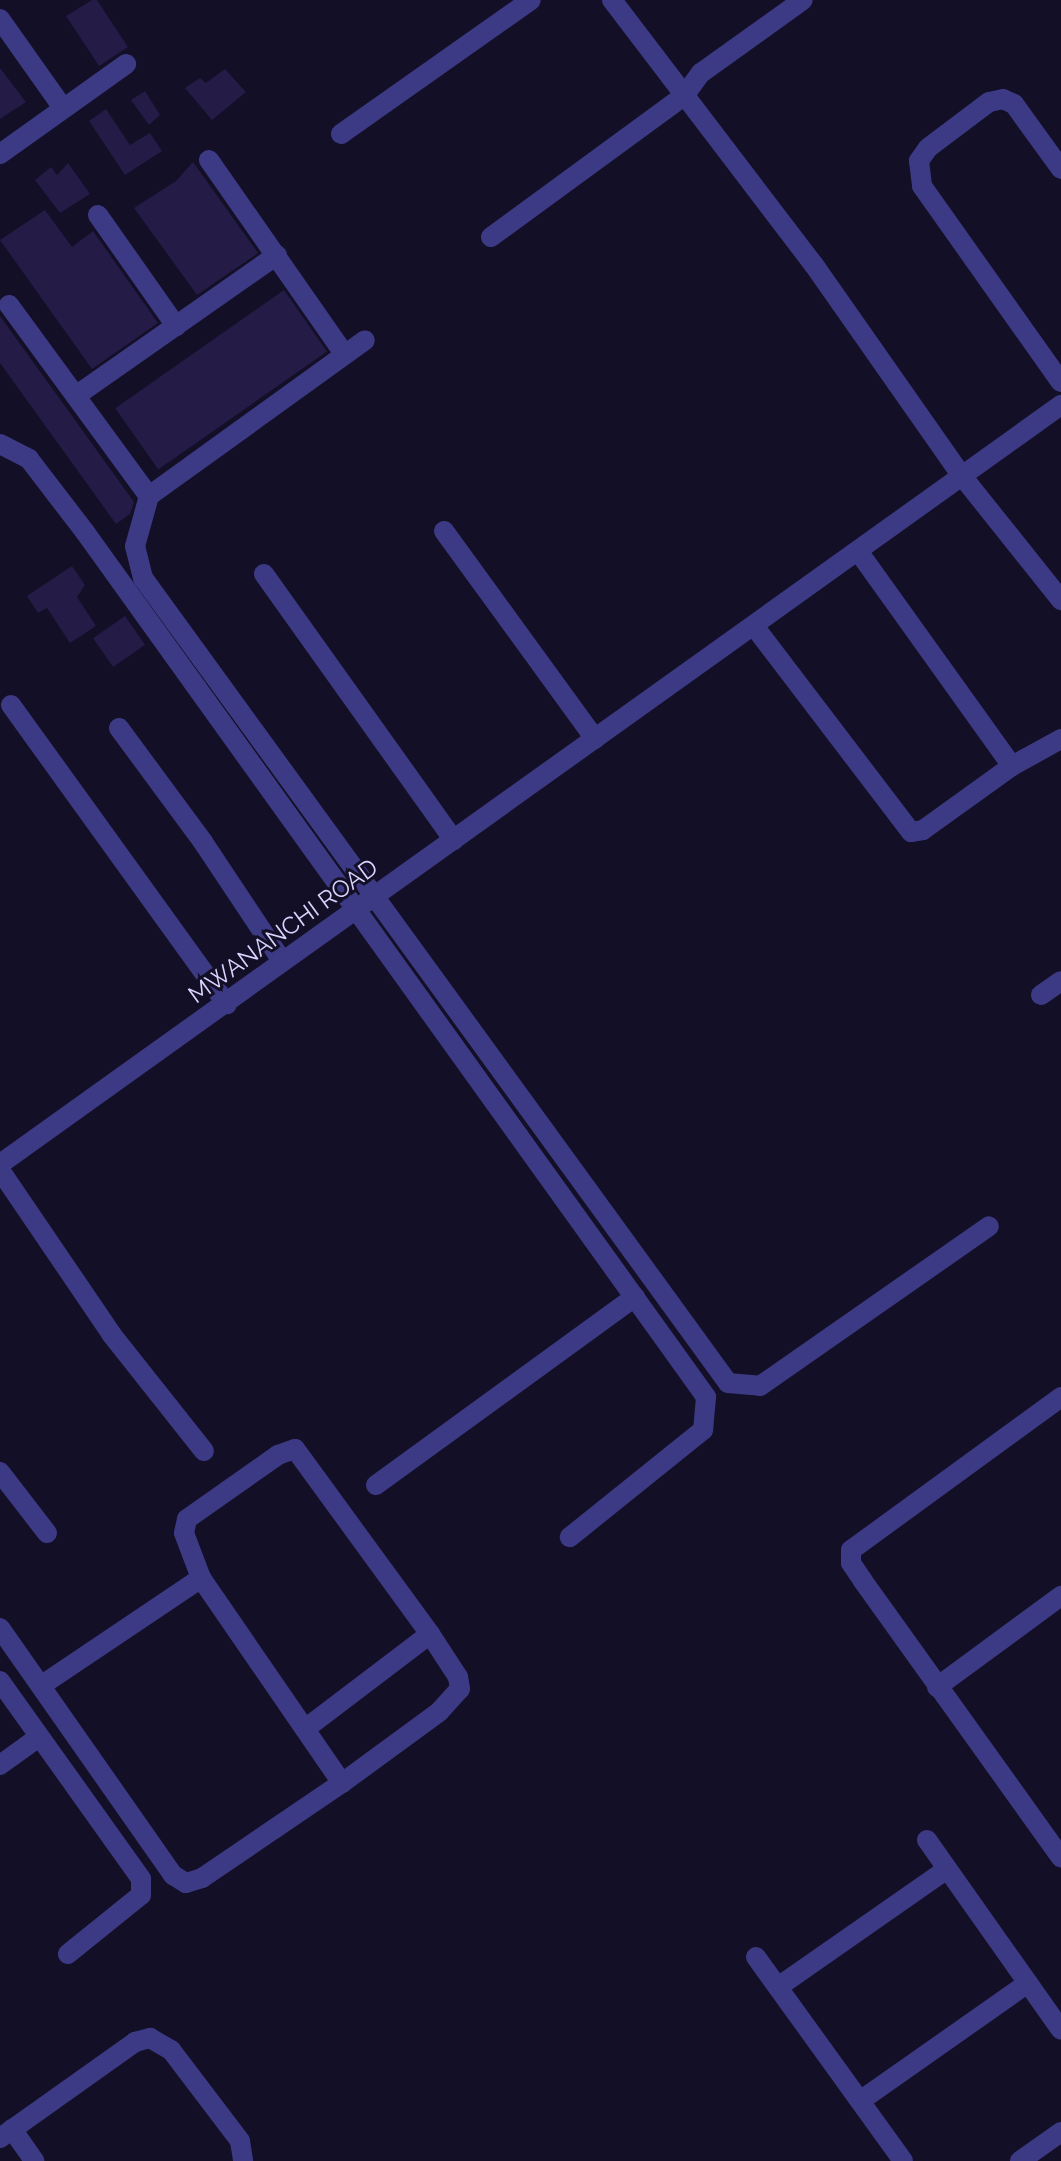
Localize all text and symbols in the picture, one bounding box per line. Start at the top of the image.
street label: MWANANCHI ROAD [183,853,383,1009]

